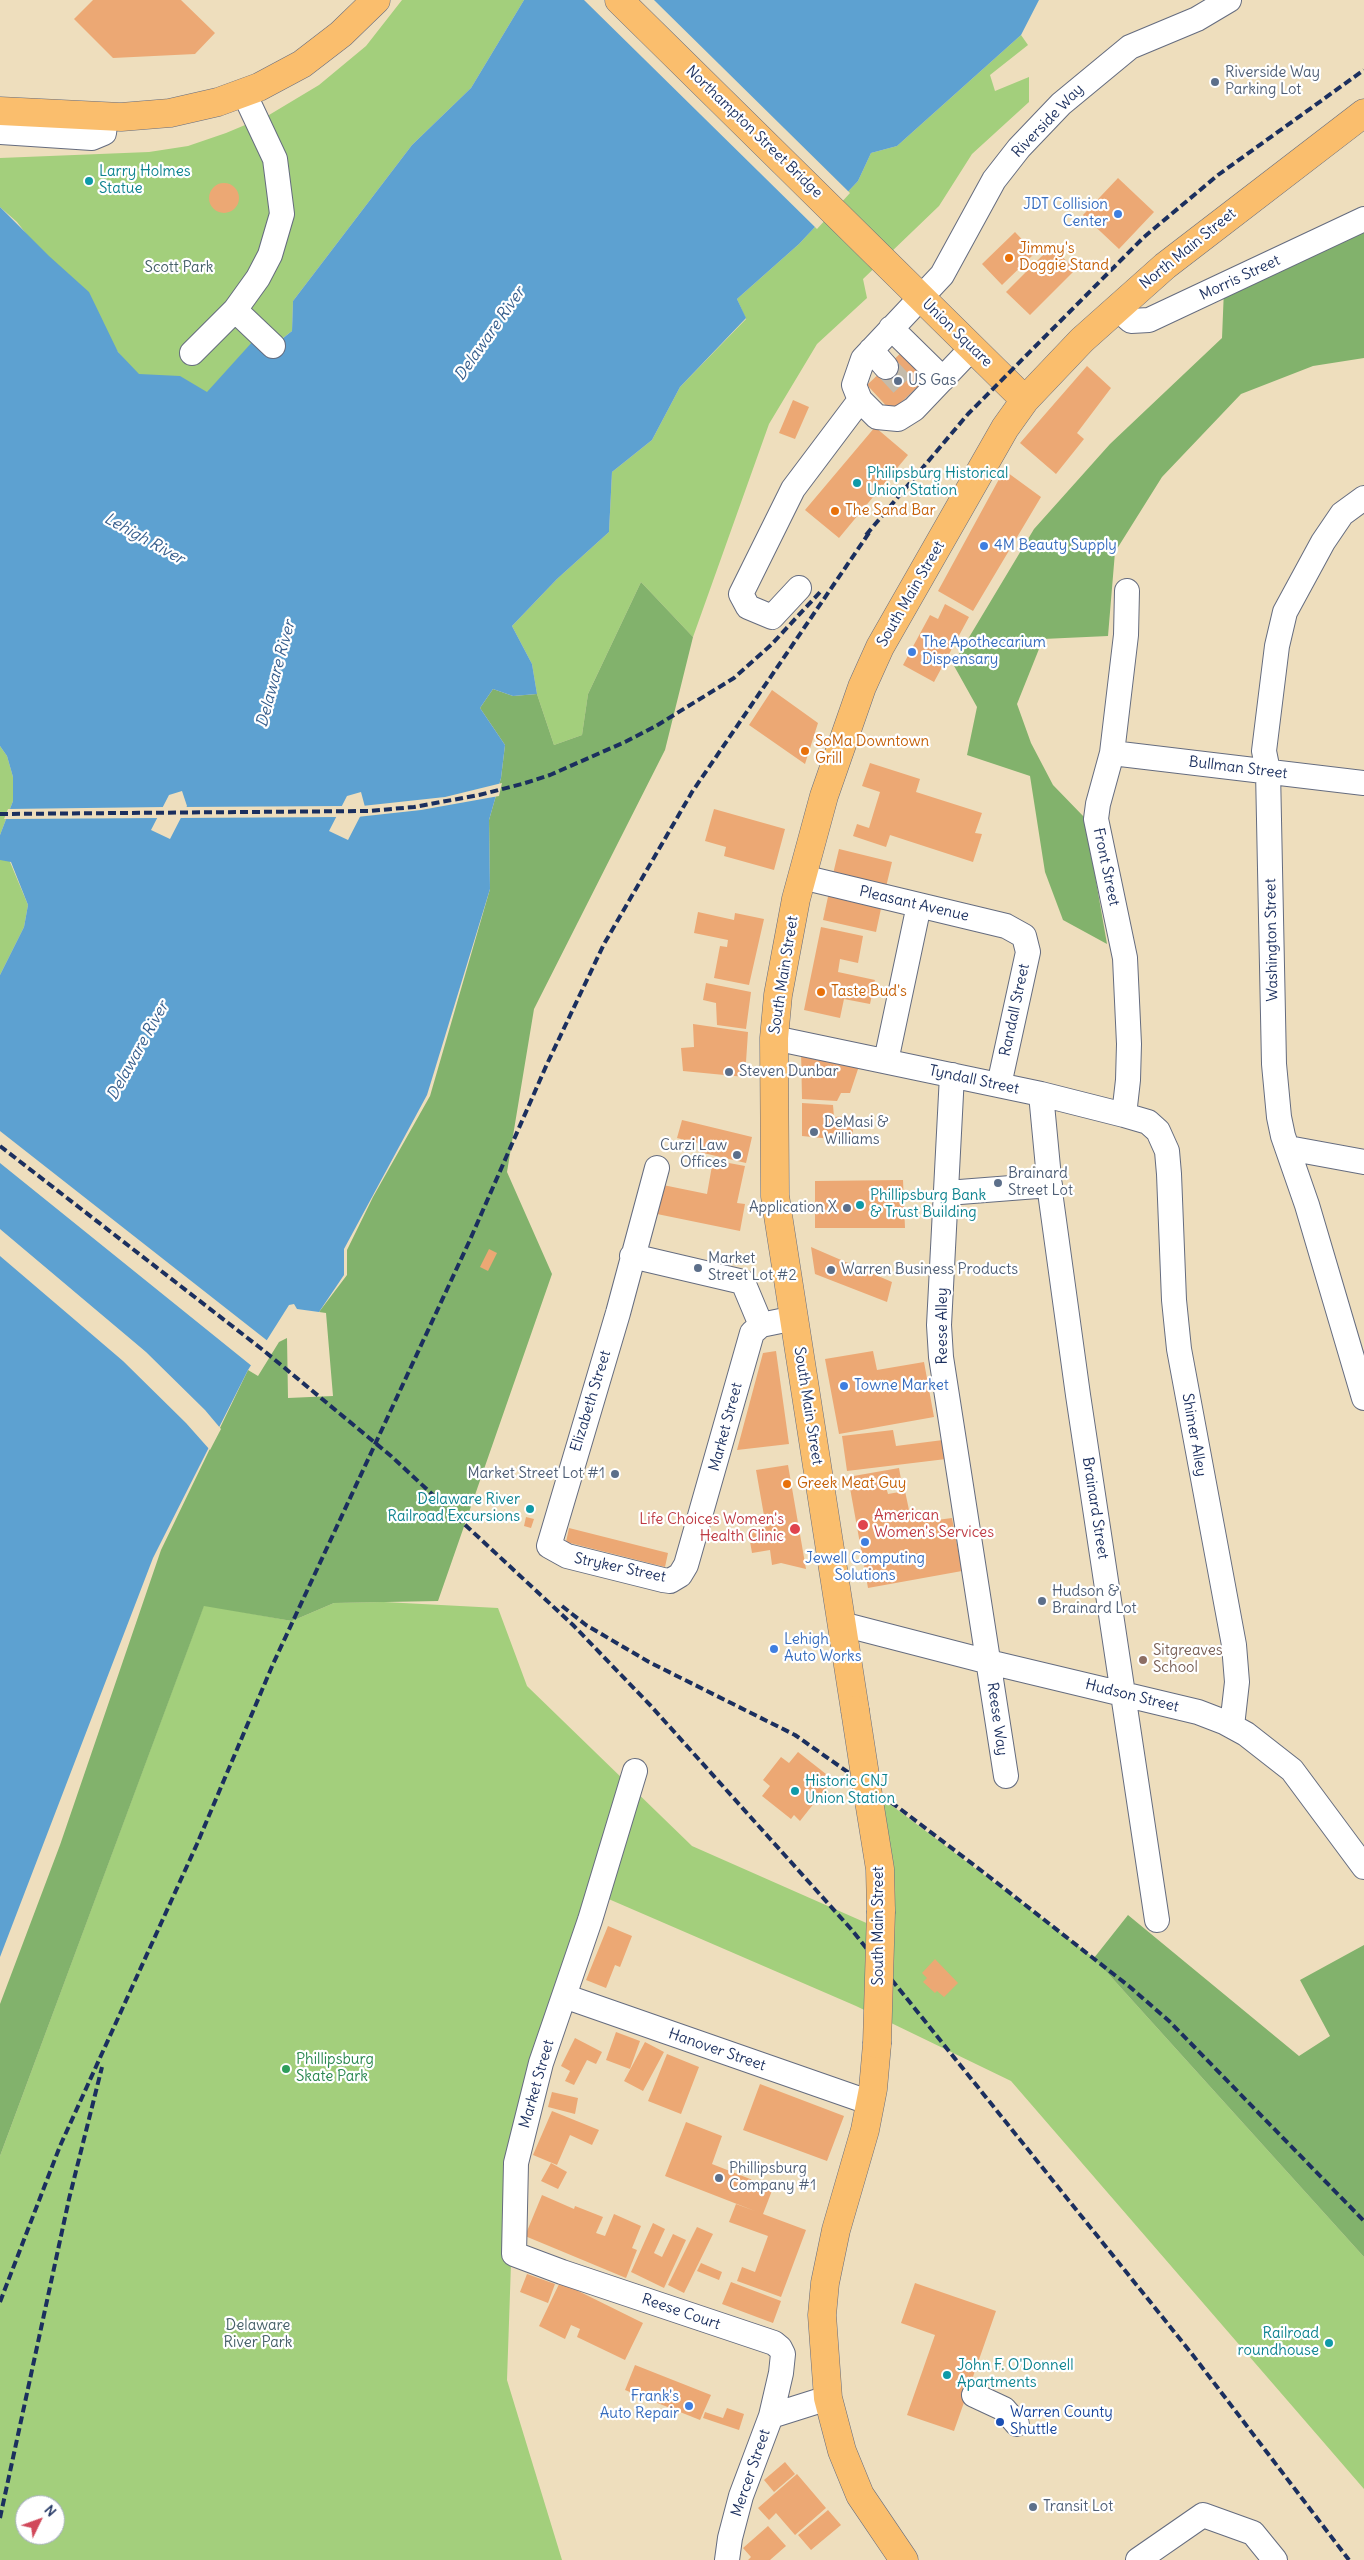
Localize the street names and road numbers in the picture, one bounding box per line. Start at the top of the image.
street label: Northampton Street Bridge [682,62,826,202]
street label: Riverside Way [1008,81,1088,161]
street label: North Main Street [1136,205,1240,293]
street label: Morris Street [1197,252,1283,304]
street label: Union Square [918,295,996,371]
street label: South Main Street [873,538,949,650]
street label: Bullman Street [1188,753,1288,783]
street label: Front Street [1089,826,1123,908]
street label: Washington Street [1262,878,1282,1002]
street label: Pleasant Avenue [857,883,971,925]
street label: South Main Street [766,915,802,1035]
street label: Randall Street [996,962,1034,1058]
street label: Tyndall Street [927,1062,1021,1098]
street label: Reese Alley [934,1288,952,1364]
street label: South Main Street [790,1346,826,1466]
street label: Elizabeth Street [567,1348,615,1454]
street label: Market Street [706,1381,746,1473]
street label: Shimer Alley [1178,1392,1210,1478]
street label: Brainard Street [1078,1456,1112,1560]
street label: Stryker Street [573,1550,667,1586]
street label: Hudson Street [1083,1676,1181,1716]
street label: Reese Way [983,1681,1011,1757]
street label: South Main Street [870,1866,888,1986]
street label: Hanover Street [666,2025,768,2075]
street label: Market Street [516,2038,558,2130]
street label: Reese Court [639,2290,723,2334]
street label: Mercer Street [728,2427,774,2519]

